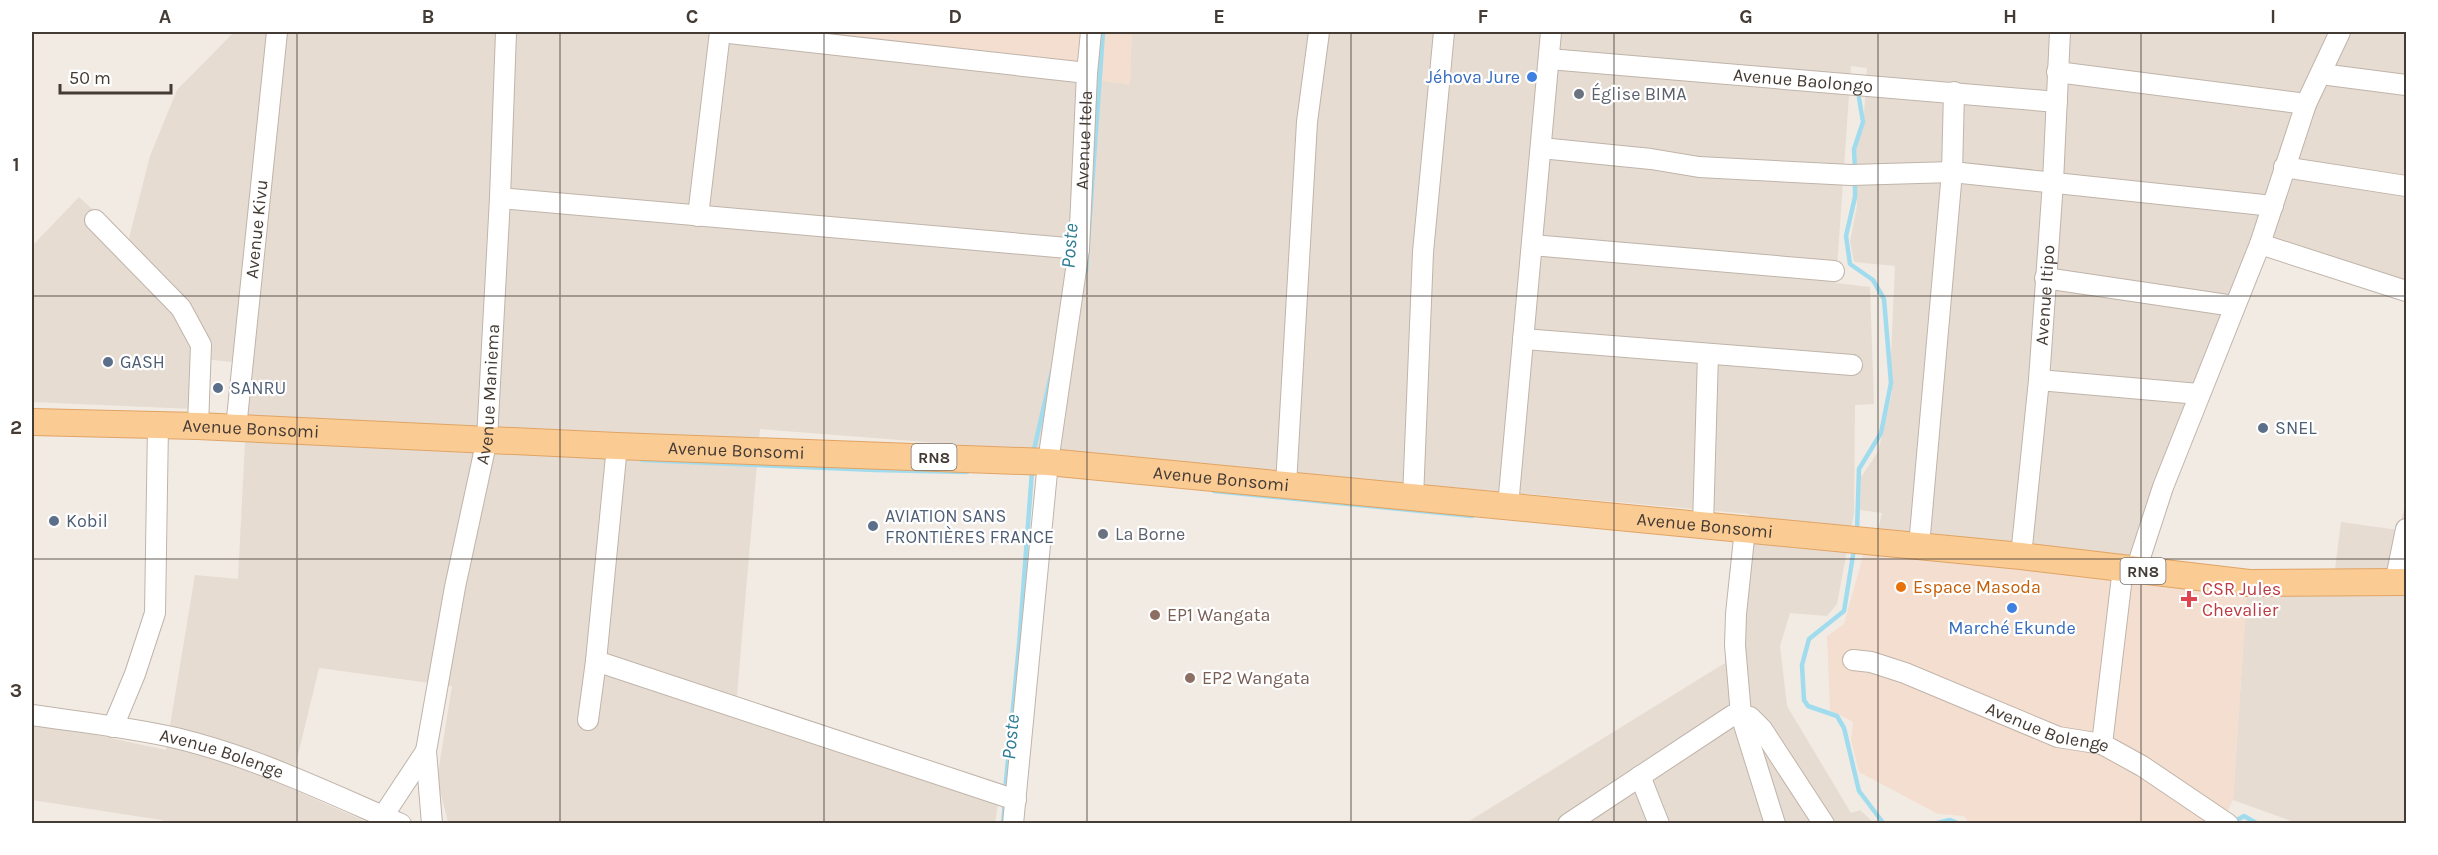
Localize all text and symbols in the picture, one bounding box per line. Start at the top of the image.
text: A [159,5,172,28]
text: B [422,5,434,28]
text: C [686,5,698,28]
text: D [948,5,962,28]
text: E [1213,5,1225,28]
text: F [1478,5,1489,28]
text: G [1739,5,1753,28]
text: H [2003,5,2017,28]
text: I [2270,5,2276,28]
scale bar [60,57,171,95]
street label: Avenue Baolongo [1732,64,1874,97]
place label: Jéhova Jure [1426,66,1520,88]
text: 50 m [69,67,111,89]
marker: Jéhova Jure [1525,70,1539,84]
place label: Église BIMA [1591,82,1686,105]
marker: Église BIMA [1572,87,1586,101]
street label: Avenue Itela [1071,90,1097,190]
text: 1 [12,153,20,176]
street label: Avenue Kivu [241,178,273,280]
water label: Poste [1056,223,1083,269]
street label: Avenue Itipo [2030,244,2060,346]
street label: Avenue Maniema [471,323,504,466]
place label: GASH [120,351,165,373]
marker: GASH [101,355,115,369]
place label: SANRU [230,377,286,399]
marker: SANRU [211,381,225,395]
street label: Avenue Bonsomi [182,415,320,443]
text: 2 [10,416,22,439]
place label: SNEL [2275,417,2317,439]
marker: SNEL [2256,421,2270,435]
street label: Avenue Bonsomi [668,437,805,464]
road number: RN8 [912,444,956,470]
street label: Avenue Bonsomi [1152,461,1291,496]
place label: AVIATION SANS FRONTIÈRES FRANCE [885,505,1054,548]
street label: Avenue Bonsomi [1636,508,1774,543]
place label: Kobil [66,510,108,532]
marker: Kobil [47,514,61,528]
marker: AVIATION SANS FRONTIÈRES FRANCE [866,519,880,533]
place label: La Borne [1115,523,1185,545]
marker: La Borne [1096,527,1110,541]
road number: RN8 [2120,558,2166,584]
place label: Espace Masoda [1913,576,2041,598]
place label: CSR Jules Chevalier [2202,578,2281,621]
marker: Espace Masoda [1894,580,1908,594]
marker: CSR Jules Chevalier [2180,590,2198,608]
marker: Marché Ekunde [2005,601,2019,615]
place label: EP1 Wangata [1167,604,1270,626]
marker: EP1 Wangata [1148,608,1162,622]
place label: Marché Ekunde [1948,617,2076,639]
place label: EP2 Wangata [1202,667,1310,689]
marker: EP2 Wangata [1183,671,1197,685]
text: 3 [10,679,22,702]
street label: Avenue Bolenge [1982,697,2114,757]
water label: Poste [997,713,1024,761]
street label: Avenue Bolenge [158,724,287,783]

